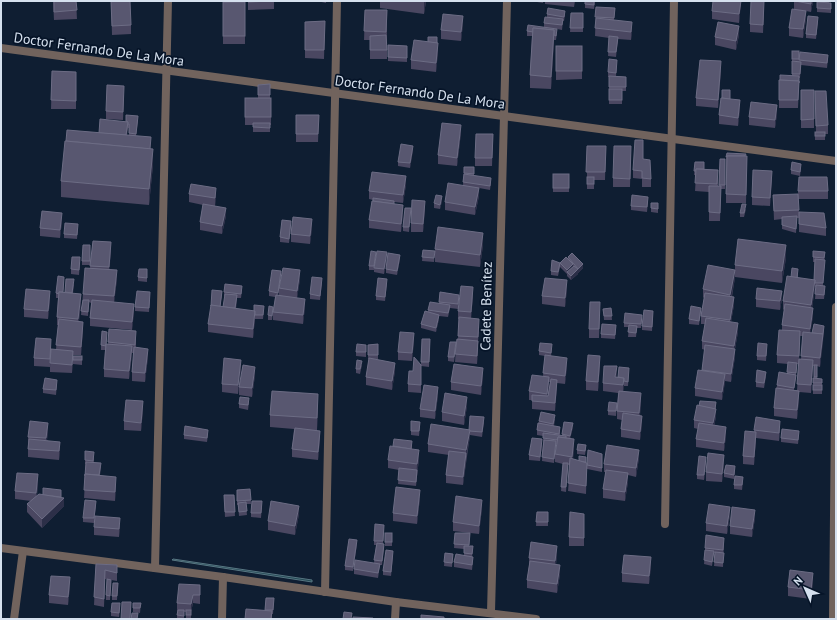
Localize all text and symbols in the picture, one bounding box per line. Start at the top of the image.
street label: Doctor Fernando De La Mora [13,28,185,70]
street label: Doctor Fernando De La Mora [334,71,506,113]
street label: Cadete Benítez [476,261,496,351]
north arrow [785,568,825,608]
text: N [790,573,805,588]

